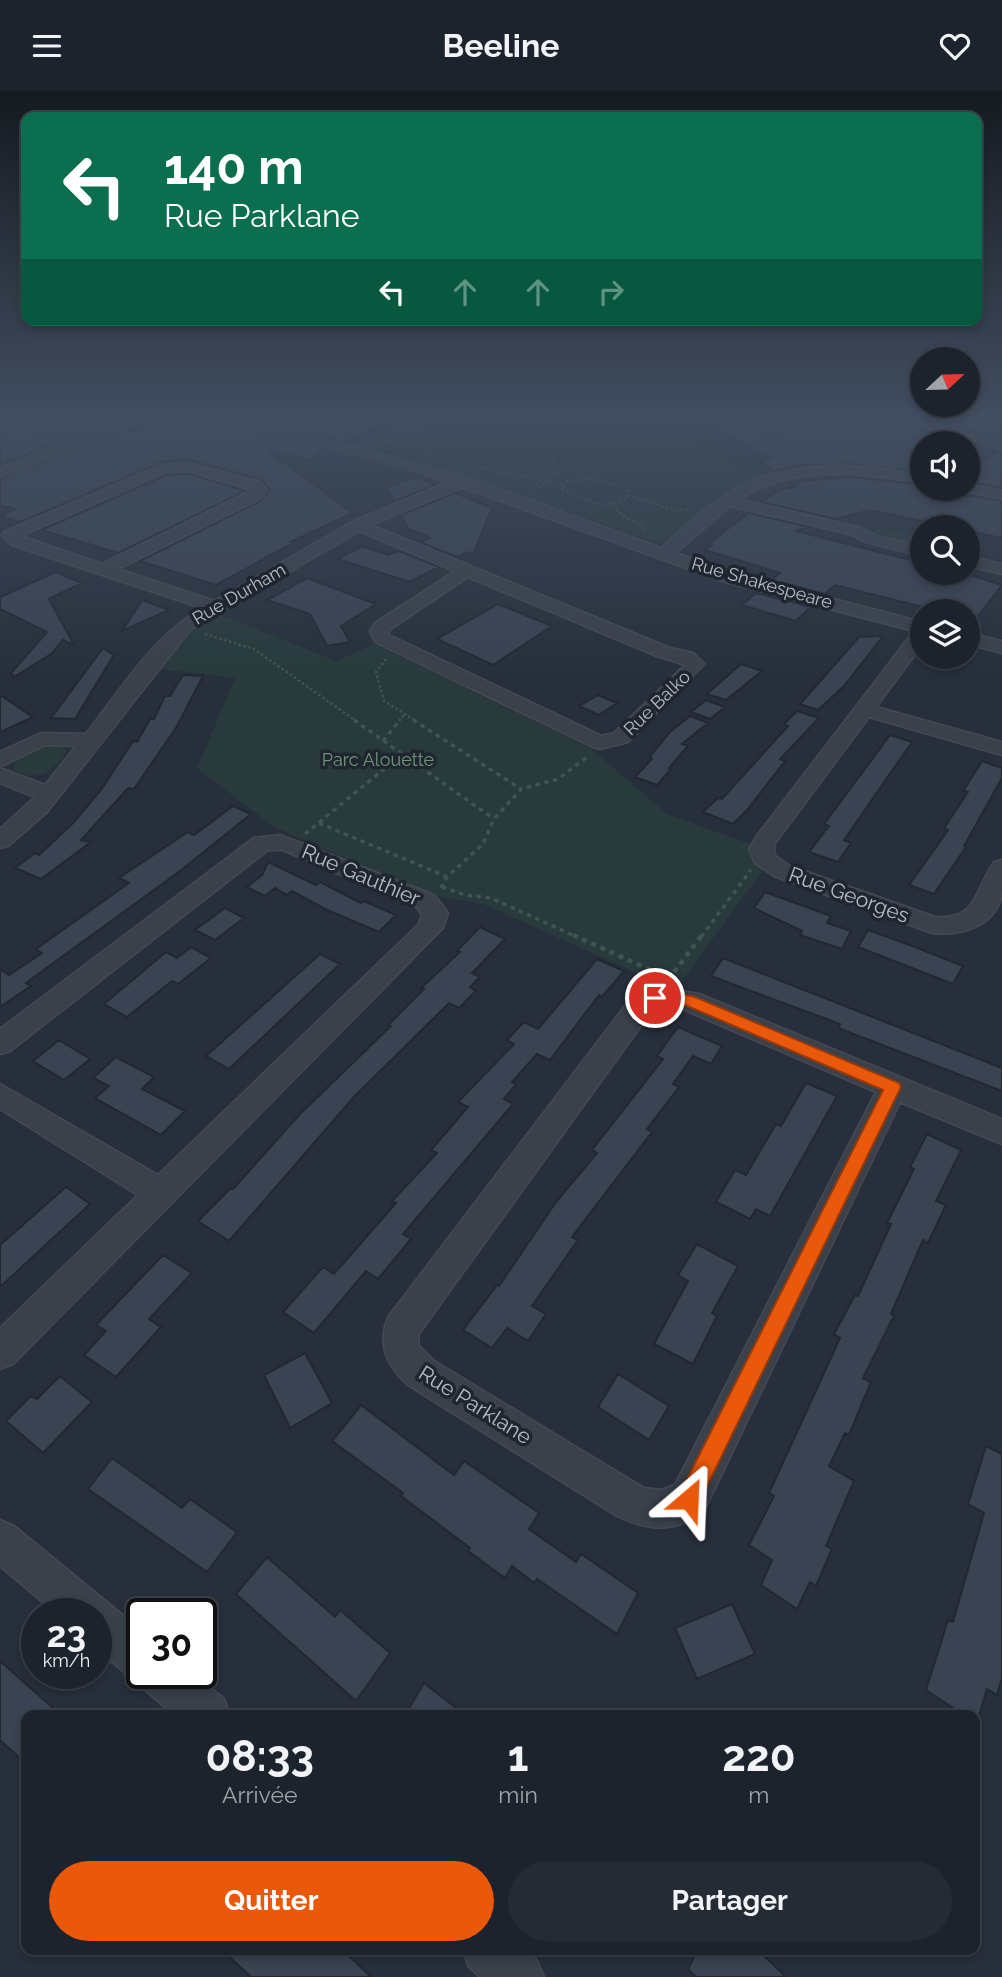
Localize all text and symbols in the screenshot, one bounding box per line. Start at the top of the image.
icon: menu [28,27,66,65]
text: Beeline [443,27,559,64]
icon: heart [936,27,974,65]
text: 140 m [164,138,304,195]
icon: left [49,140,140,231]
text: Rue Parklane [164,197,360,234]
icon: left [373,273,411,311]
icon: ahead [446,273,484,311]
icon: ahead [519,273,557,311]
icon: right [592,273,630,311]
north arrow [910,347,980,417]
map controls [910,347,980,669]
button: sound [910,431,980,501]
button: search [910,515,980,585]
street label: Rue Shakespeare [690,552,835,613]
street label: Rue Durham [188,558,289,629]
button: layers [910,599,980,669]
street label: Rue Balko [619,666,694,739]
park label: Parc Alouette [322,749,435,770]
street label: Rue Gauthier [298,838,425,911]
street label: Rue Georges [786,861,913,928]
pin [625,968,685,1028]
icon: arrive [636,979,674,1017]
street label: Rue Parklane [414,1360,536,1449]
position arrow [652,1462,726,1536]
speed limit sign: 30 [126,1598,217,1689]
text: 23 [47,1614,86,1655]
text: km/h [43,1650,90,1671]
text: 08:33 [205,1732,314,1781]
text: 1 [508,1732,528,1781]
text: 220 [722,1732,796,1781]
text: Arrivée [222,1781,297,1808]
text: min [498,1781,538,1808]
text: m [748,1781,769,1808]
button: Quitter [49,1861,494,1941]
button: Partager [508,1861,952,1941]

